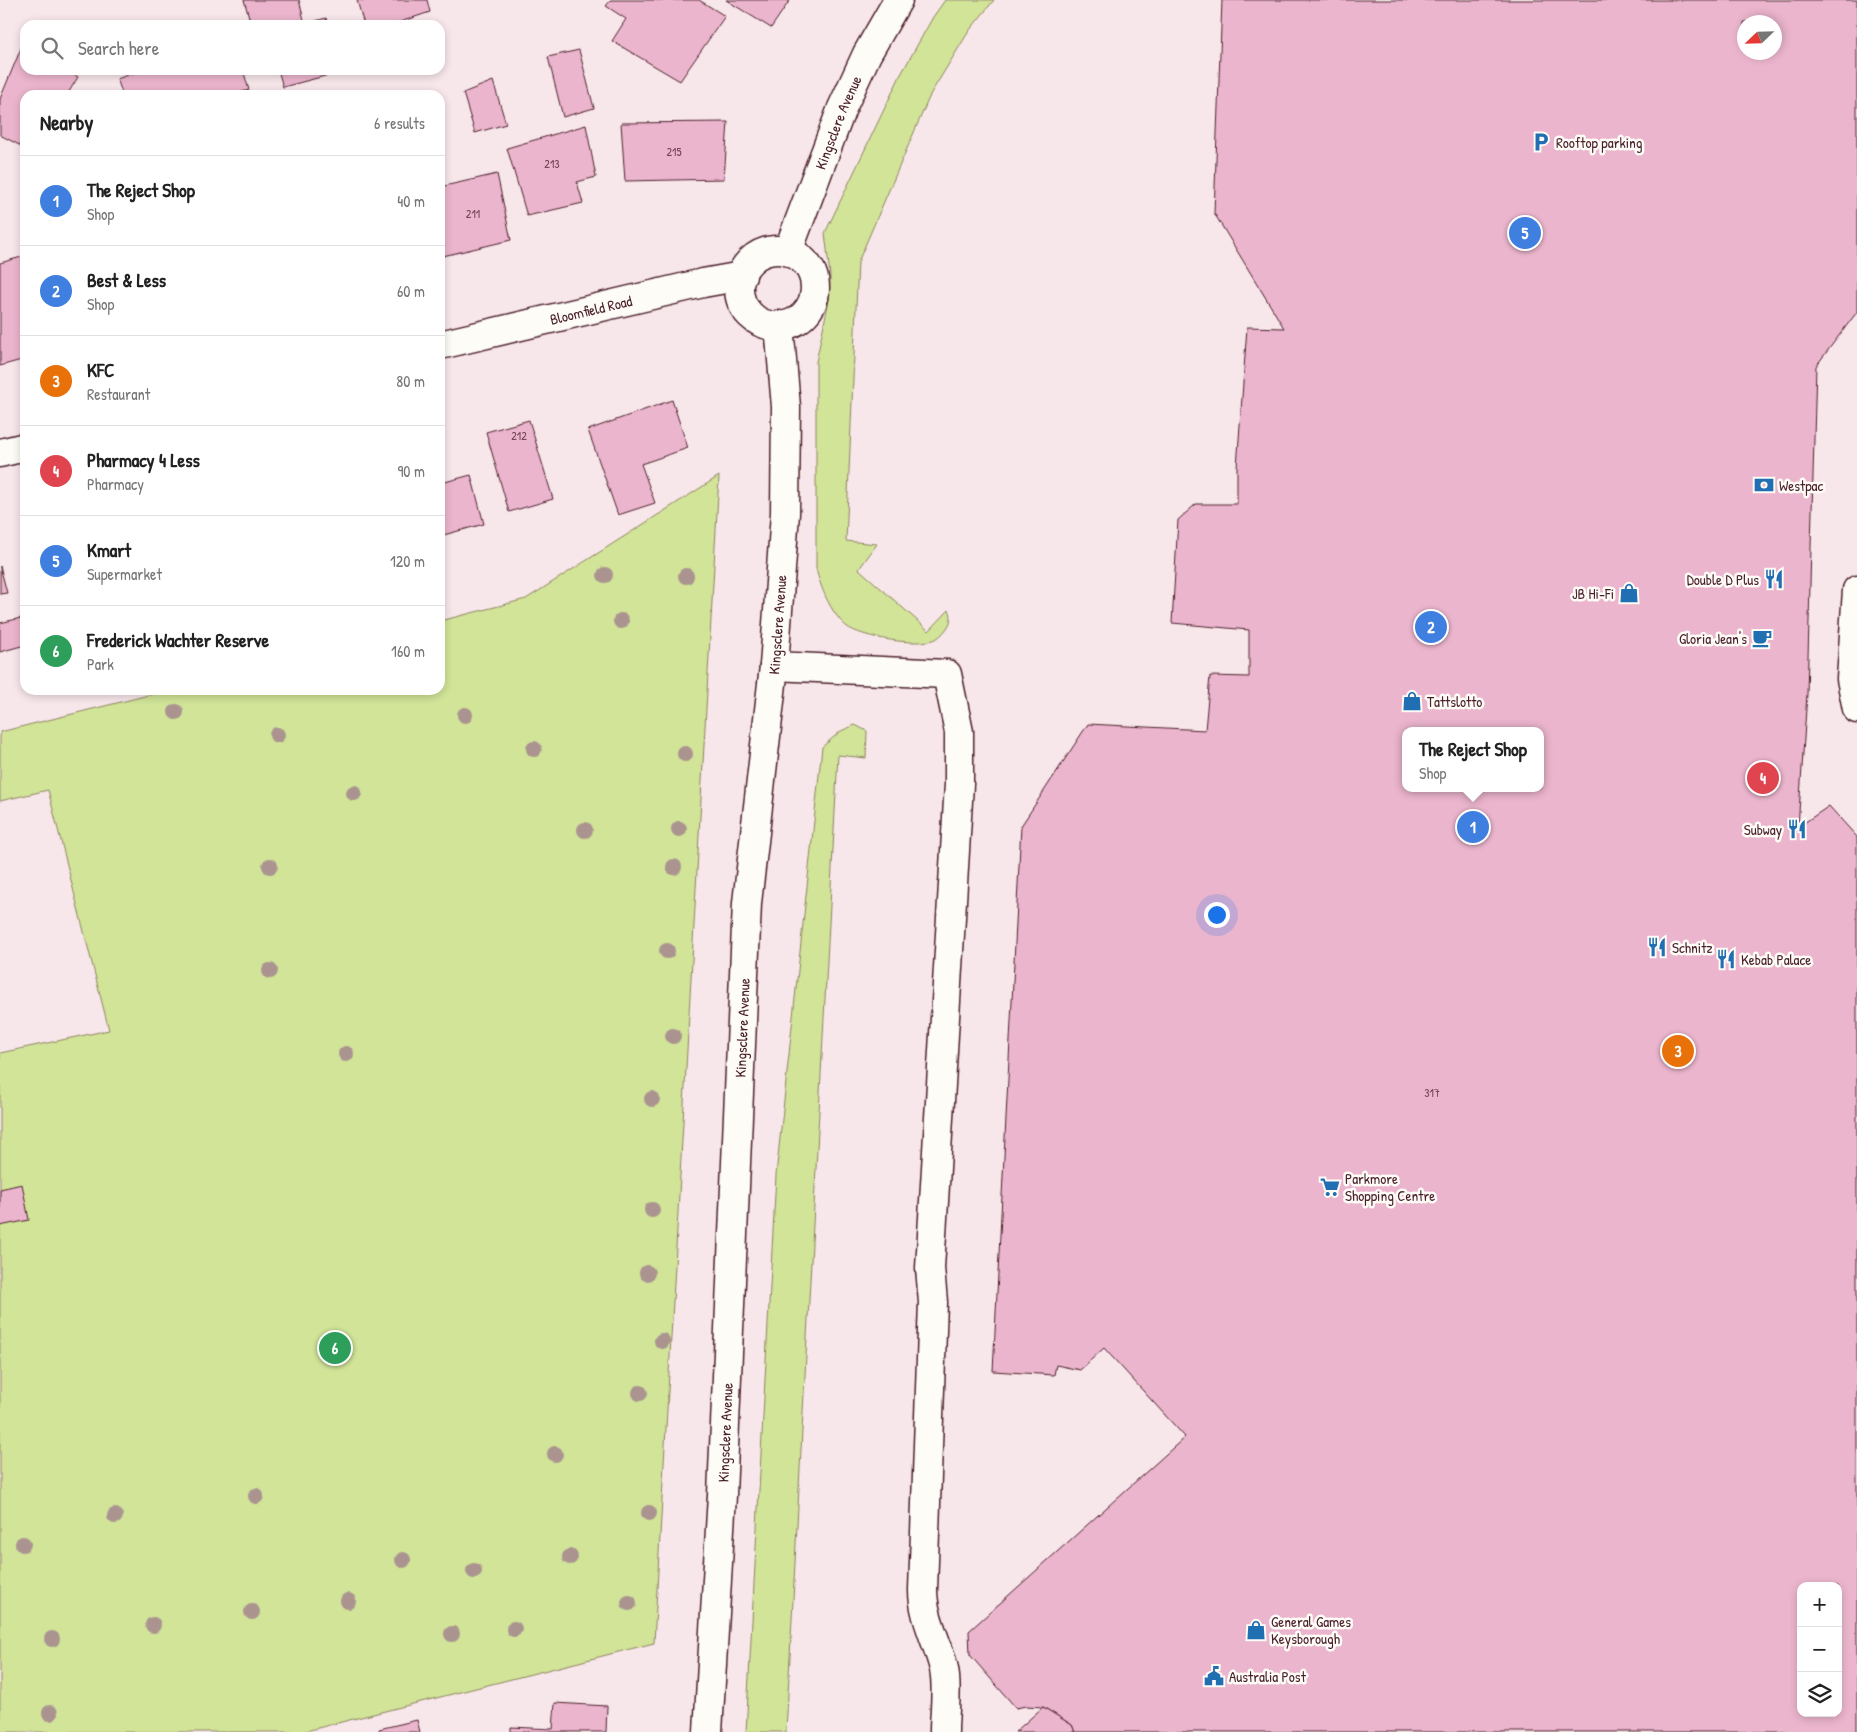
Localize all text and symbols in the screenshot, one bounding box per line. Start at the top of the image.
north arrow [1737,15,1782,60]
search box [20,20,445,75]
icon: search [38,34,66,62]
text: Search here [78,35,159,61]
street label: Kingsclere Avenue [809,72,866,172]
text: Nearby [40,108,93,137]
text: 6 results [374,112,425,134]
parking icon: Rooftop parking [1530,131,1552,153]
place label: Rooftop parking [1556,132,1643,153]
house number: 215 [666,143,682,160]
house number: 213 [544,155,560,172]
text: The Reject Shop [87,177,195,203]
text: 1 [53,190,59,212]
text: 40 m [397,190,425,212]
text: Shop [87,203,114,225]
house number: 211 [466,205,480,222]
pin: 5 [1509,214,1541,252]
text: Best & Less [87,267,166,293]
text: 2 [52,280,60,302]
text: 60 m [397,280,425,302]
street label: Bloomfield Road [548,290,634,329]
text: Shop [87,293,114,315]
text: KFC [87,357,114,383]
text: 3 [52,370,60,392]
text: 80 m [396,370,425,392]
text: Restaurant [87,383,150,405]
house number: 212 [511,427,527,444]
text: Pharmacy 4 Less [87,447,200,473]
text: 4 [53,460,59,482]
text: 90 m [397,460,425,482]
text: Pharmacy [87,473,144,495]
bank icon: Westpac [1753,474,1775,496]
place label: Westpac [1779,475,1823,496]
text: Kmart [87,537,131,563]
text: 5 [53,550,59,572]
text: 120 m [390,550,425,572]
text: Supermarket [87,563,162,585]
restaurant icon: Double D Plus [1763,568,1785,590]
place label: Double D Plus [1687,569,1759,590]
street label: Kingsclere Avenue [763,574,791,675]
shop icon: JB Hi-Fi [1618,582,1640,604]
place label: JB Hi-Fi [1572,583,1614,604]
pin: 2 [1415,608,1447,646]
text: Frederick Wachter Reserve [87,627,269,653]
cafe icon: Gloria Jean's [1751,627,1773,649]
place label: Gloria Jean's [1679,628,1747,649]
text: 6 [53,640,59,662]
text: 160 m [391,640,425,662]
text: Park [87,653,114,675]
shop icon: Tattslotto [1401,690,1423,712]
place label: Tattslotto [1427,691,1482,712]
popup [1402,727,1544,792]
text: The Reject Shop [1419,736,1527,762]
pin: 4 [1747,759,1779,797]
text: Shop [1419,762,1446,784]
pin: 1 [1457,808,1489,846]
restaurant icon: Subway [1786,818,1808,840]
place label: Subway [1744,819,1782,840]
your location [1204,902,1230,928]
restaurant icon: Schnitz [1646,936,1668,958]
place label: Schnitz [1672,937,1713,958]
restaurant icon: Kebab Palace [1715,948,1737,970]
place label: Kebab Palace [1741,949,1811,970]
street label: Kingsclere Avenue [729,978,754,1078]
pin: 3 [1662,1032,1694,1070]
house number: 317 [1424,1084,1440,1101]
place label: Parkmore Shopping Centre [1345,1168,1435,1206]
supermarket icon: Parkmore Shopping Centre [1319,1176,1341,1198]
pin: 6 [319,1329,351,1367]
street label: Kingsclere Avenue [712,1382,737,1483]
map controls [1797,1582,1842,1717]
button: + [1797,1582,1842,1627]
place label: General Games Keysborough [1271,1611,1351,1649]
shop icon: General Games Keysborough [1245,1619,1267,1641]
button: − [1797,1627,1842,1672]
public building icon: Australia Post [1203,1665,1225,1687]
place label: Australia Post [1229,1666,1307,1687]
button: layers [1797,1672,1842,1717]

